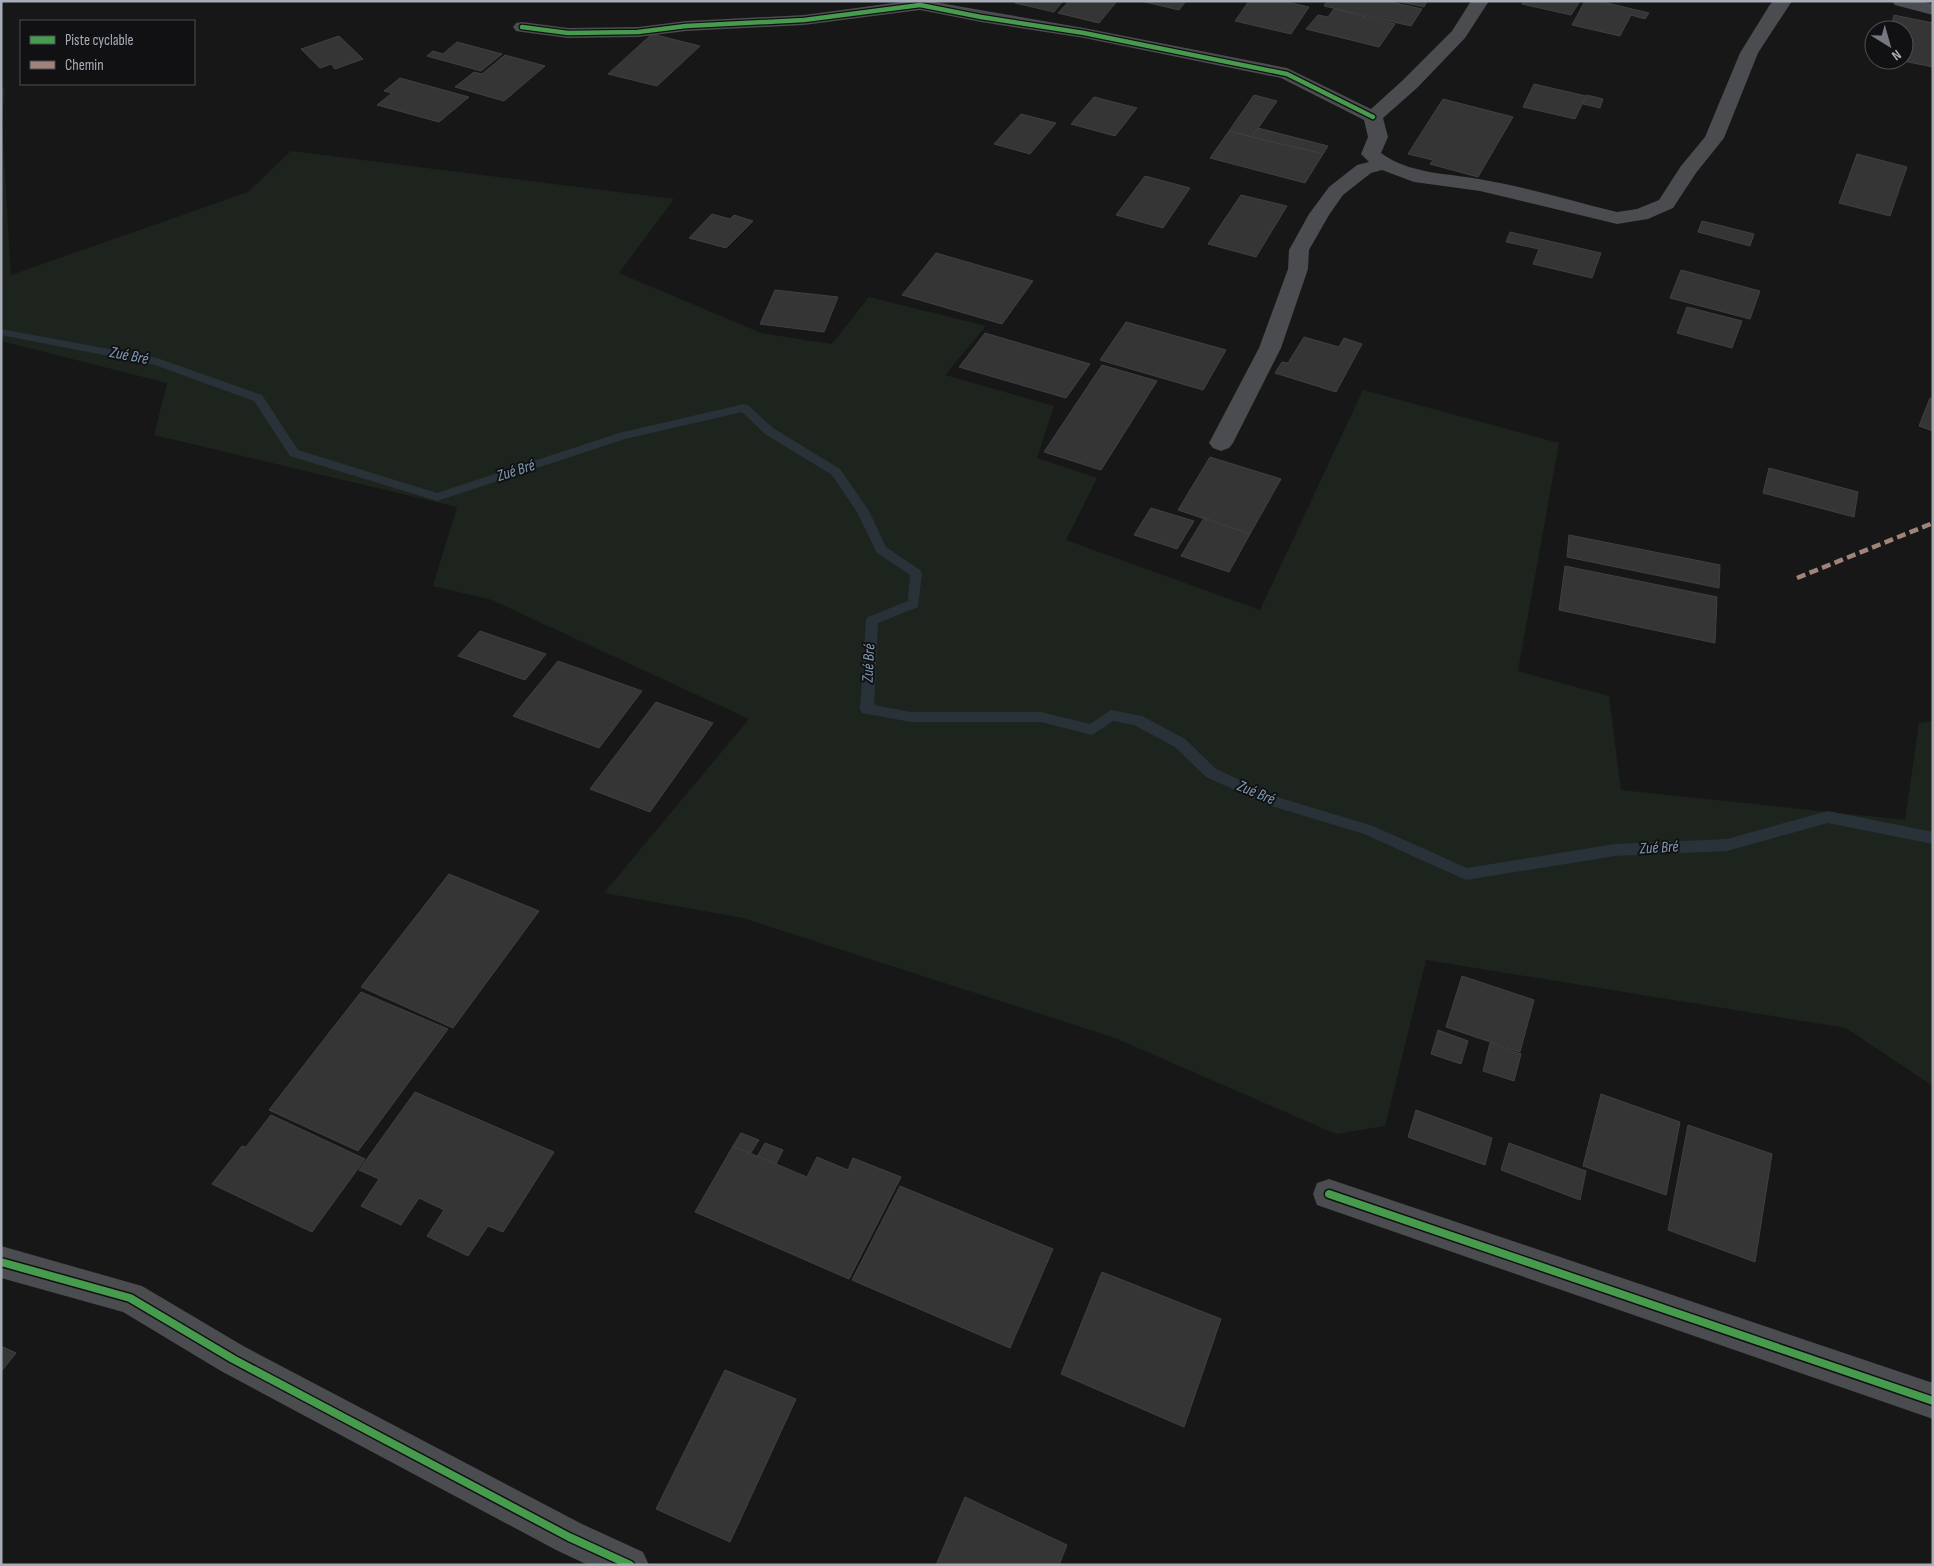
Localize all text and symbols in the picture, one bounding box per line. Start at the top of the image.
legend [20,20,195,85]
north arrow [1864,20,1914,70]
text: Piste cyclable [65,31,134,50]
text: N [1888,46,1905,64]
text: Chemin [65,56,104,75]
water label: Zué Bré [107,343,150,369]
water label: Zué Bré [494,456,538,486]
water label: Zué Bré [858,643,880,684]
water label: Zué Bré [1233,776,1278,809]
water label: Zué Bré [1638,837,1679,859]

